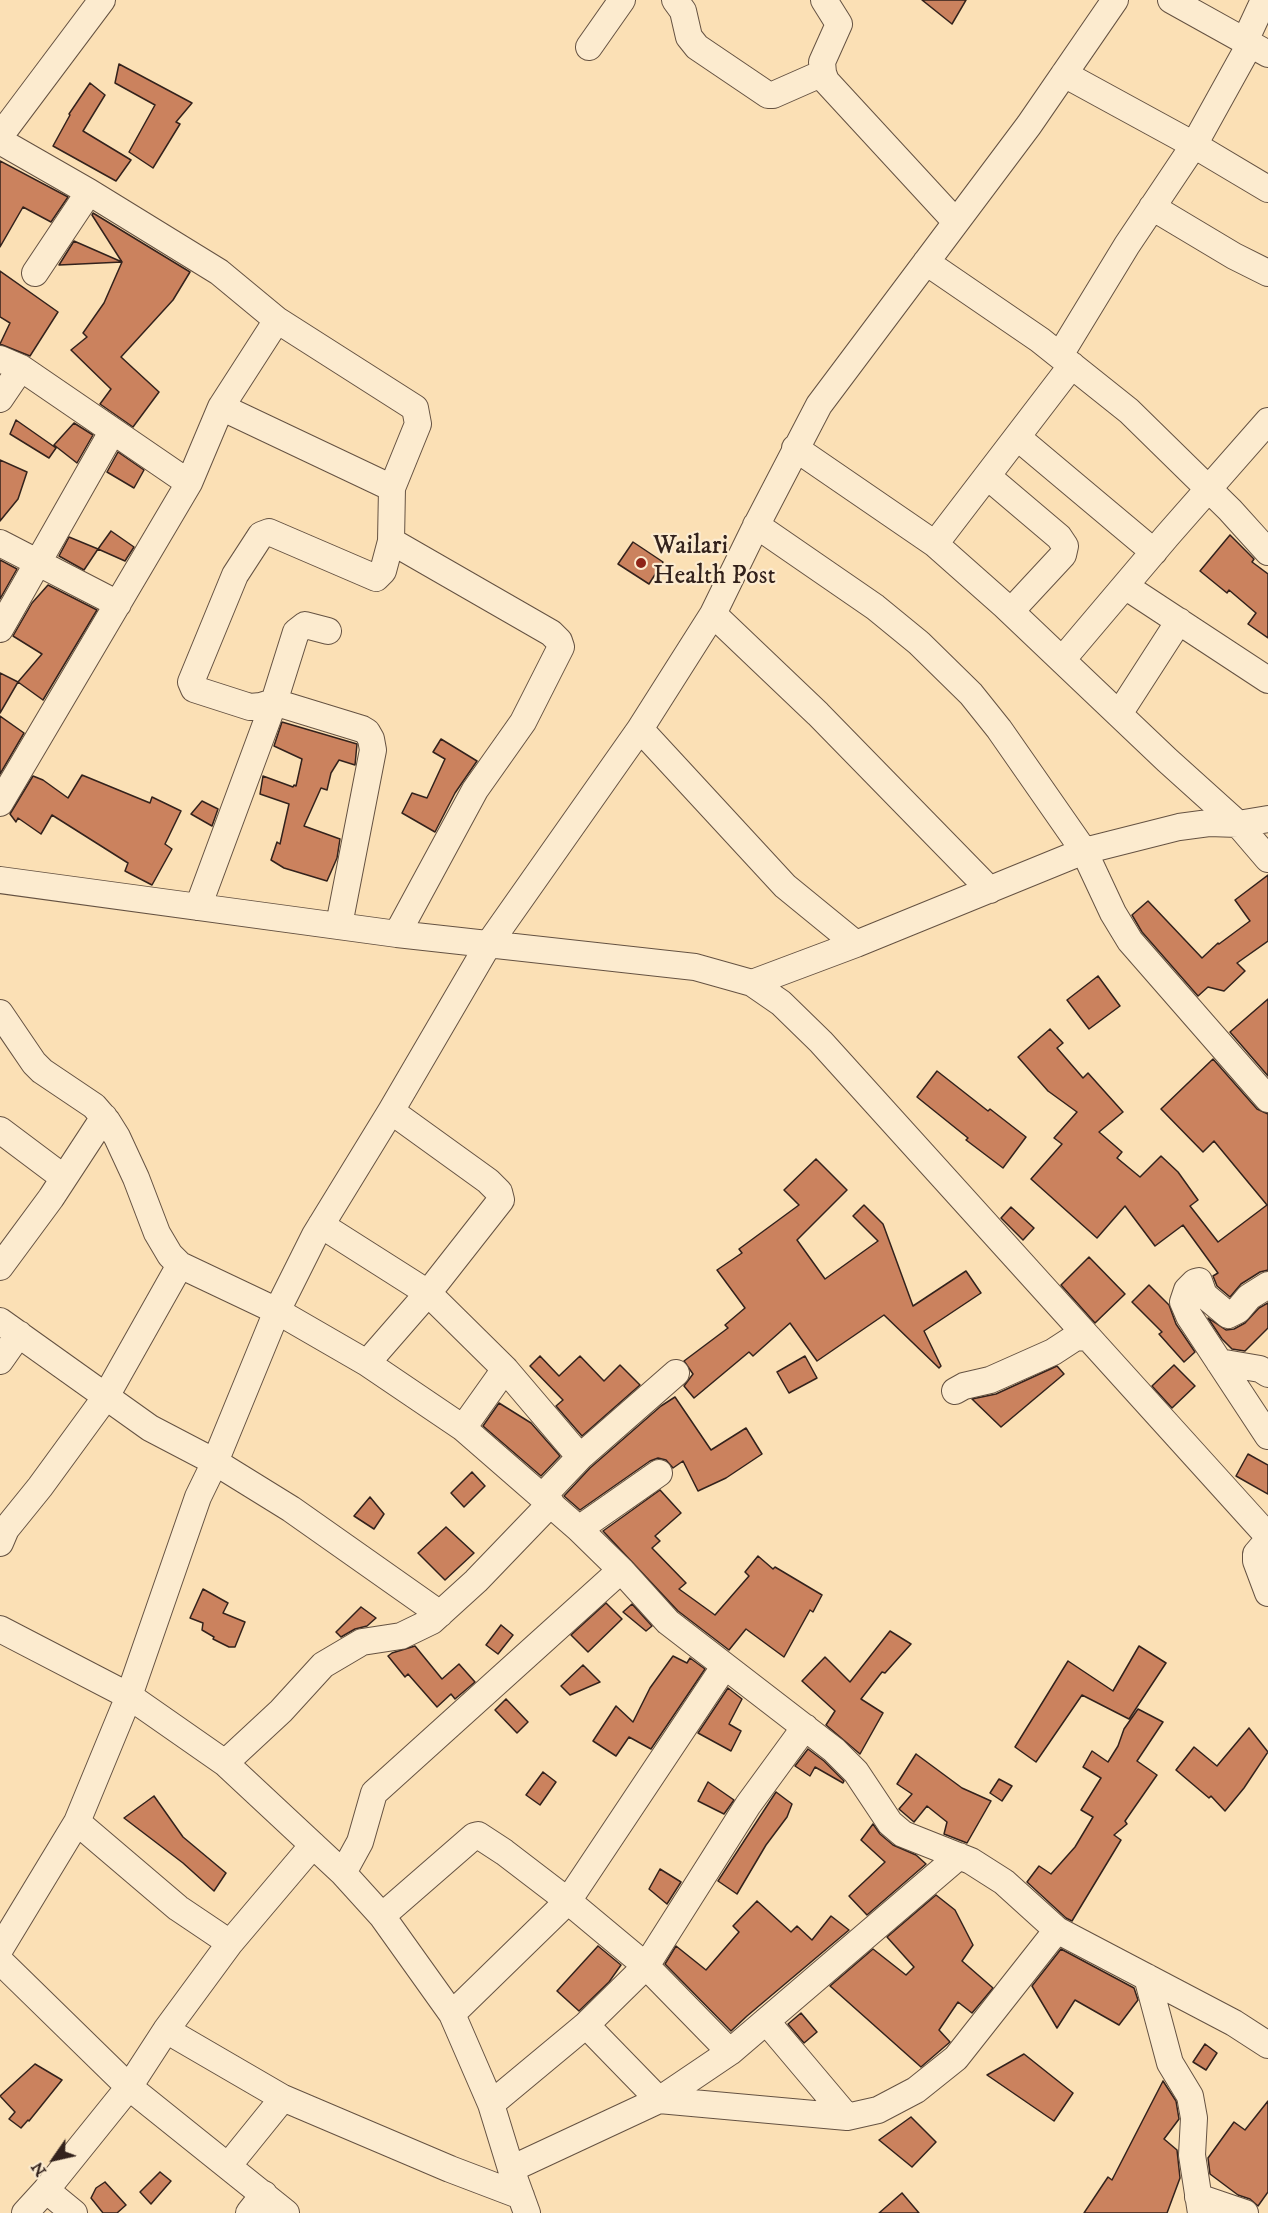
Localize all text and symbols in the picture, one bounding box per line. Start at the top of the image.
place label: Wailari Health Post [653,532,776,594]
marker: Wailari Health Post [634,556,648,570]
north arrow [24,2129,84,2189]
text: N [27,2158,51,2180]

